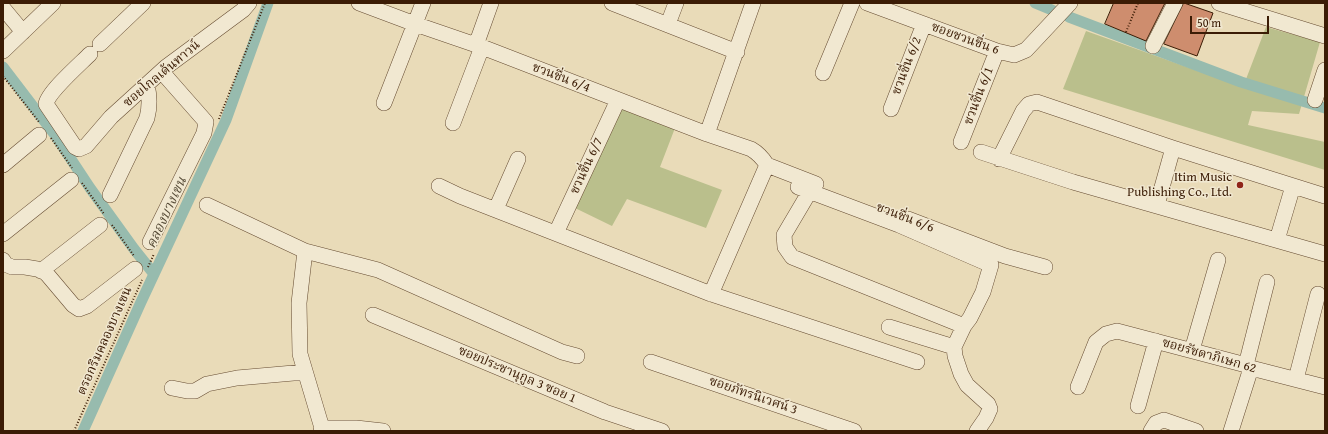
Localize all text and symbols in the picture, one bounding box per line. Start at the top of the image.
scale bar [1192,8,1271,34]
text: 50 m [1197,14,1221,31]
street label: ซอยชวนชื่น 6 [929,19,1001,59]
street label: ชวนชื่น 6/2 [889,35,925,97]
street label: ซอยโกลเด้นทาวน์ [120,37,204,111]
street label: ชวนชื่น 6/4 [530,60,592,96]
street label: ชวนชื่น 6/1 [961,65,997,127]
street label: ชวนชื่น 6/7 [567,135,607,197]
place label: Itim Music Publishing Co., Ltd. [1127,170,1232,201]
water label: คลองบางเขน [143,175,191,251]
marker: Itim Music Publishing Co., Ltd. [1235,180,1245,190]
street label: ชวนชื่น 6/6 [874,200,936,236]
street label: ตรอกริมคลองบางเขน [74,285,136,397]
street label: ซอยรัชดาภิเษก 62 [1160,335,1258,377]
street label: ซอยประชานุกูล 3 ซอย 1 [456,343,578,407]
street label: ซอยภัทรนิเวศน์ 3 [707,374,799,418]

